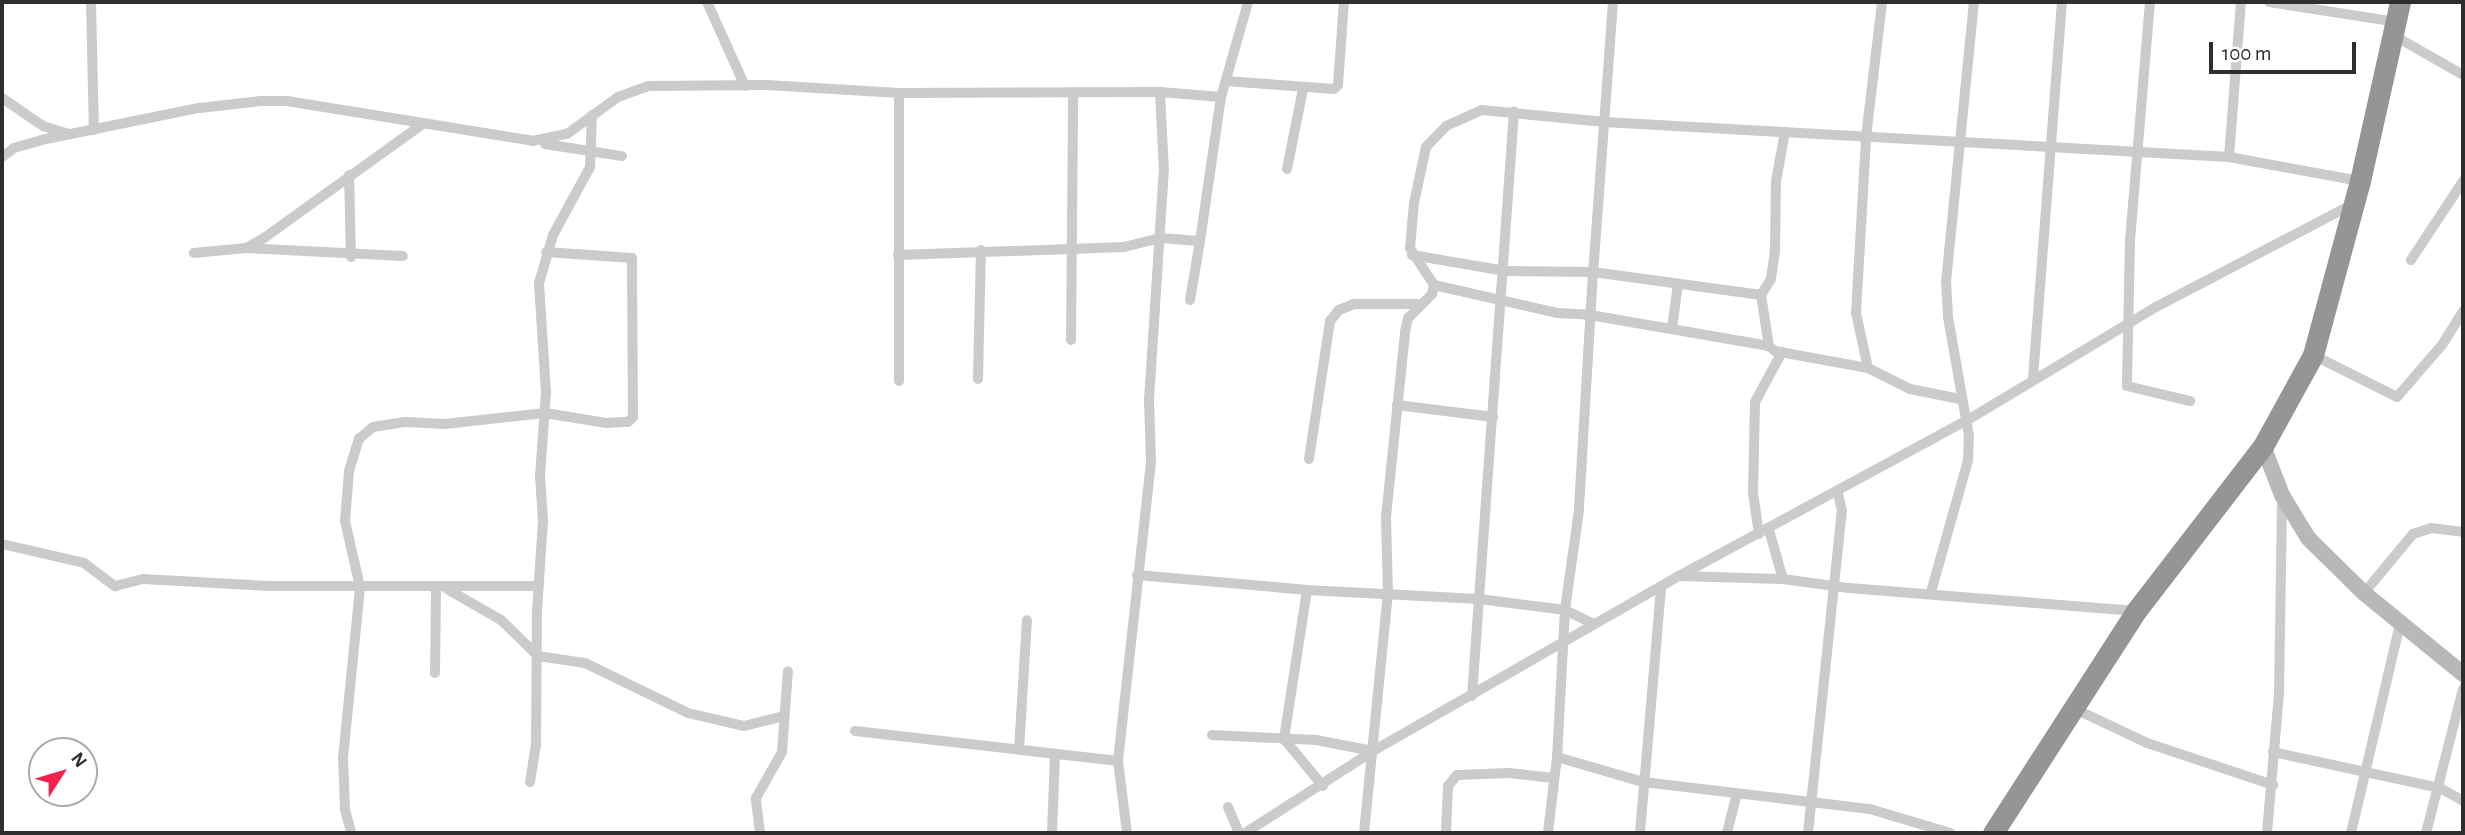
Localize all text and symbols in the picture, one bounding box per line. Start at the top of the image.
scale bar [2213,28,2360,72]
text: 100 m [2222,43,2272,64]
north arrow [28,737,98,807]
text: N [67,749,90,771]

